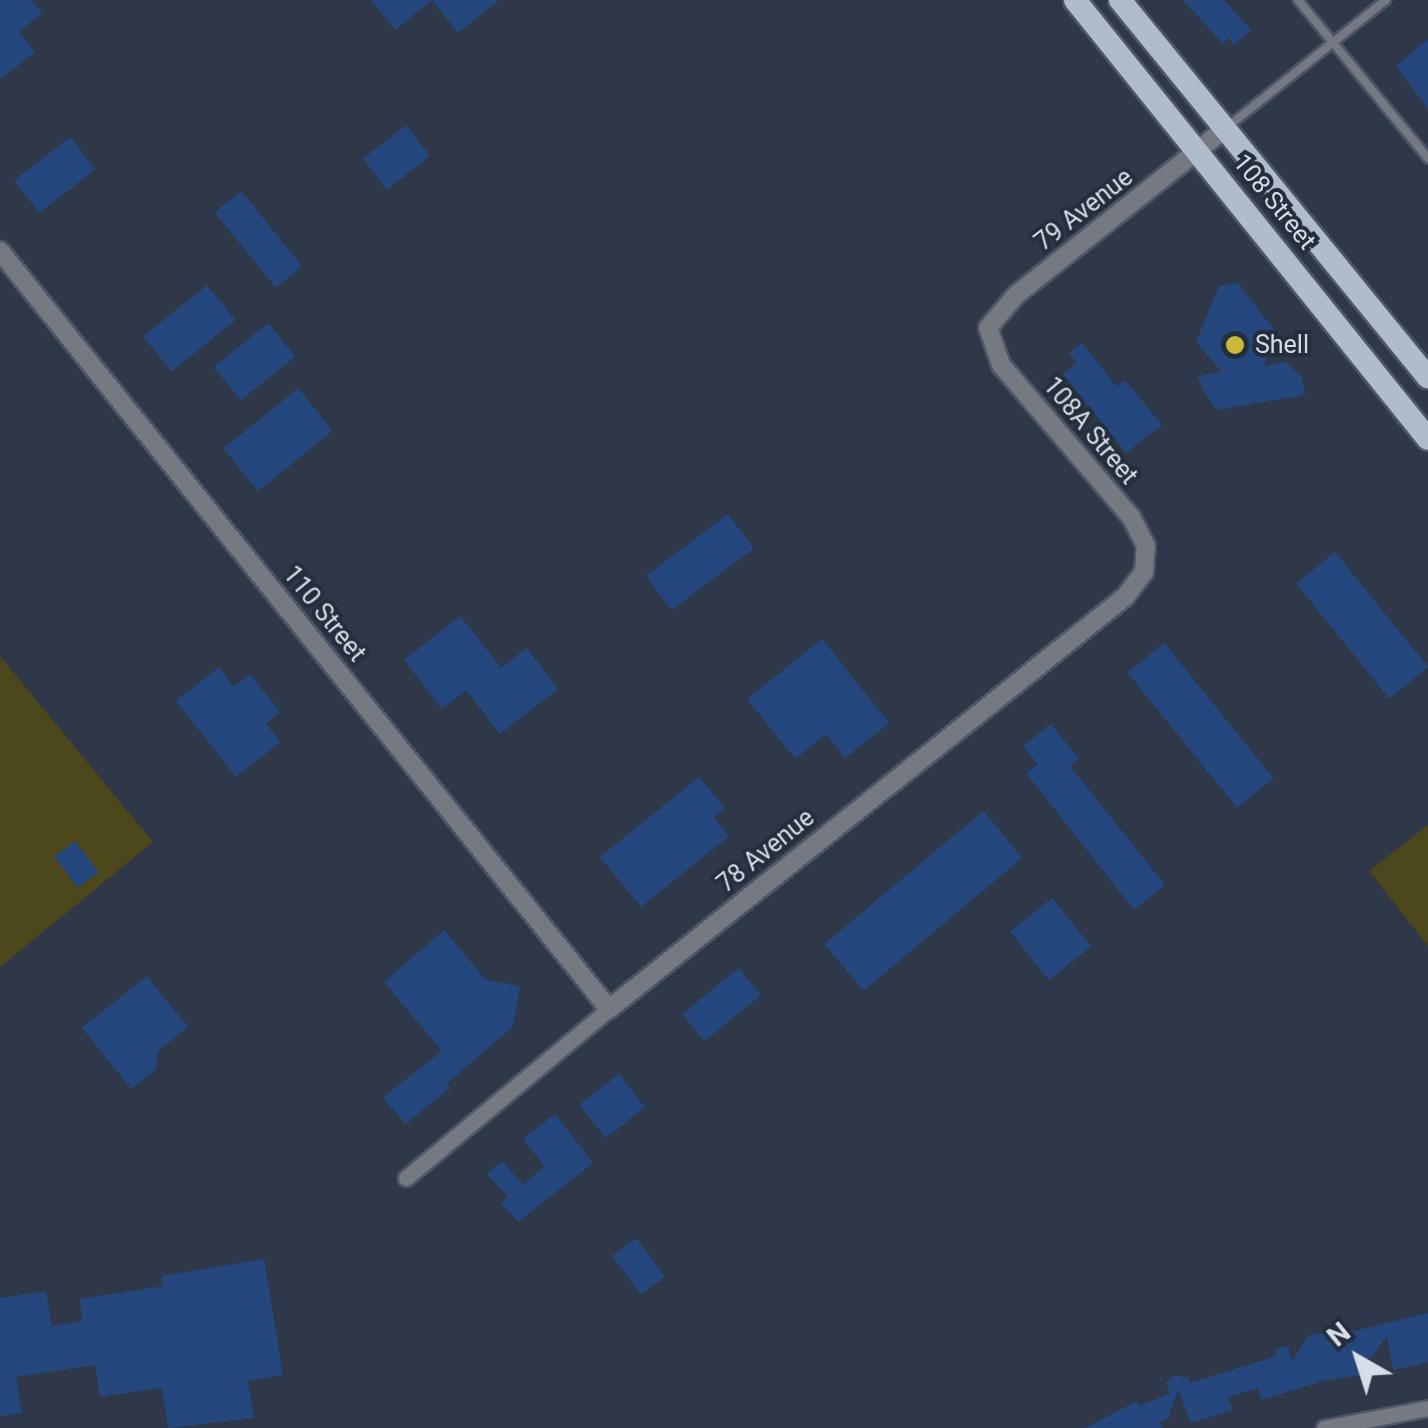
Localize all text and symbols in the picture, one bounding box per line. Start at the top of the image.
street label: 108 Street [1226,148,1322,256]
street label: 79 Avenue [1029,162,1139,258]
place label: Shell [1255,330,1309,360]
marker: Shell [1224,334,1246,356]
street label: 108A Street [1037,371,1143,491]
street label: 110 Street [276,560,372,668]
street label: 78 Avenue [711,803,821,899]
north arrow [1308,1308,1408,1408]
text: N [1321,1315,1357,1353]

